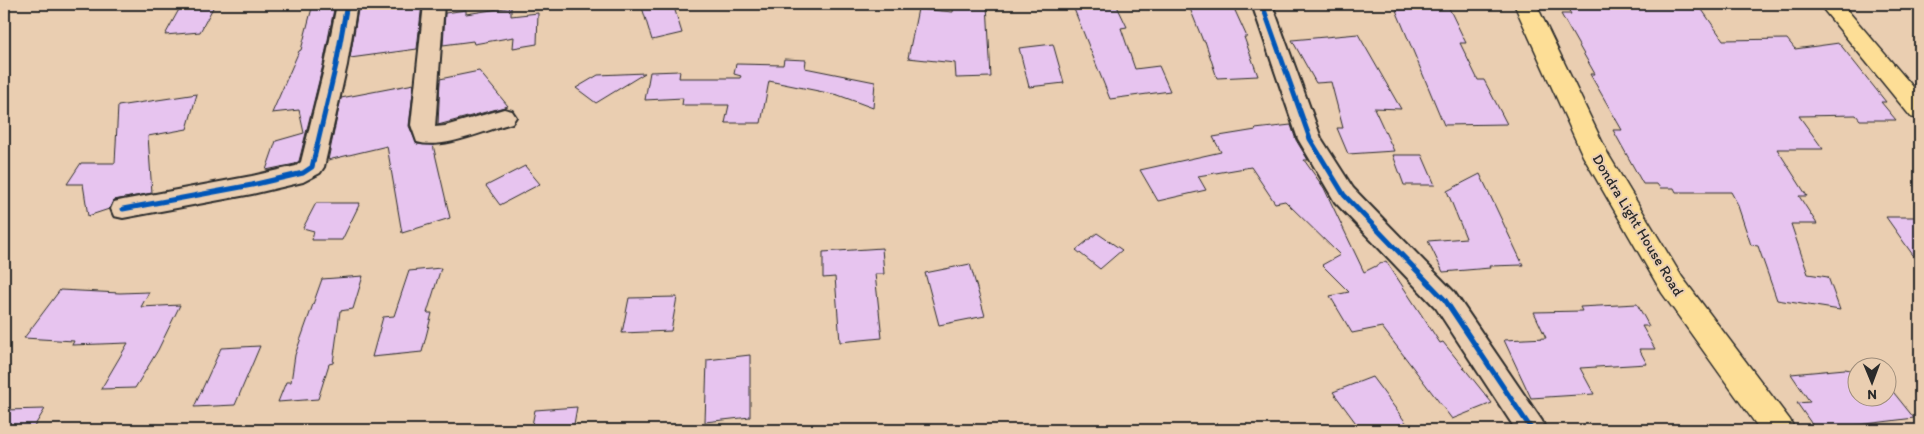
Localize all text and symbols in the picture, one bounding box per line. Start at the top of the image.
street label: Dondra Light House Road [1588,151,1688,299]
north arrow [1846,356,1896,406]
text: N [1867,386,1877,403]

